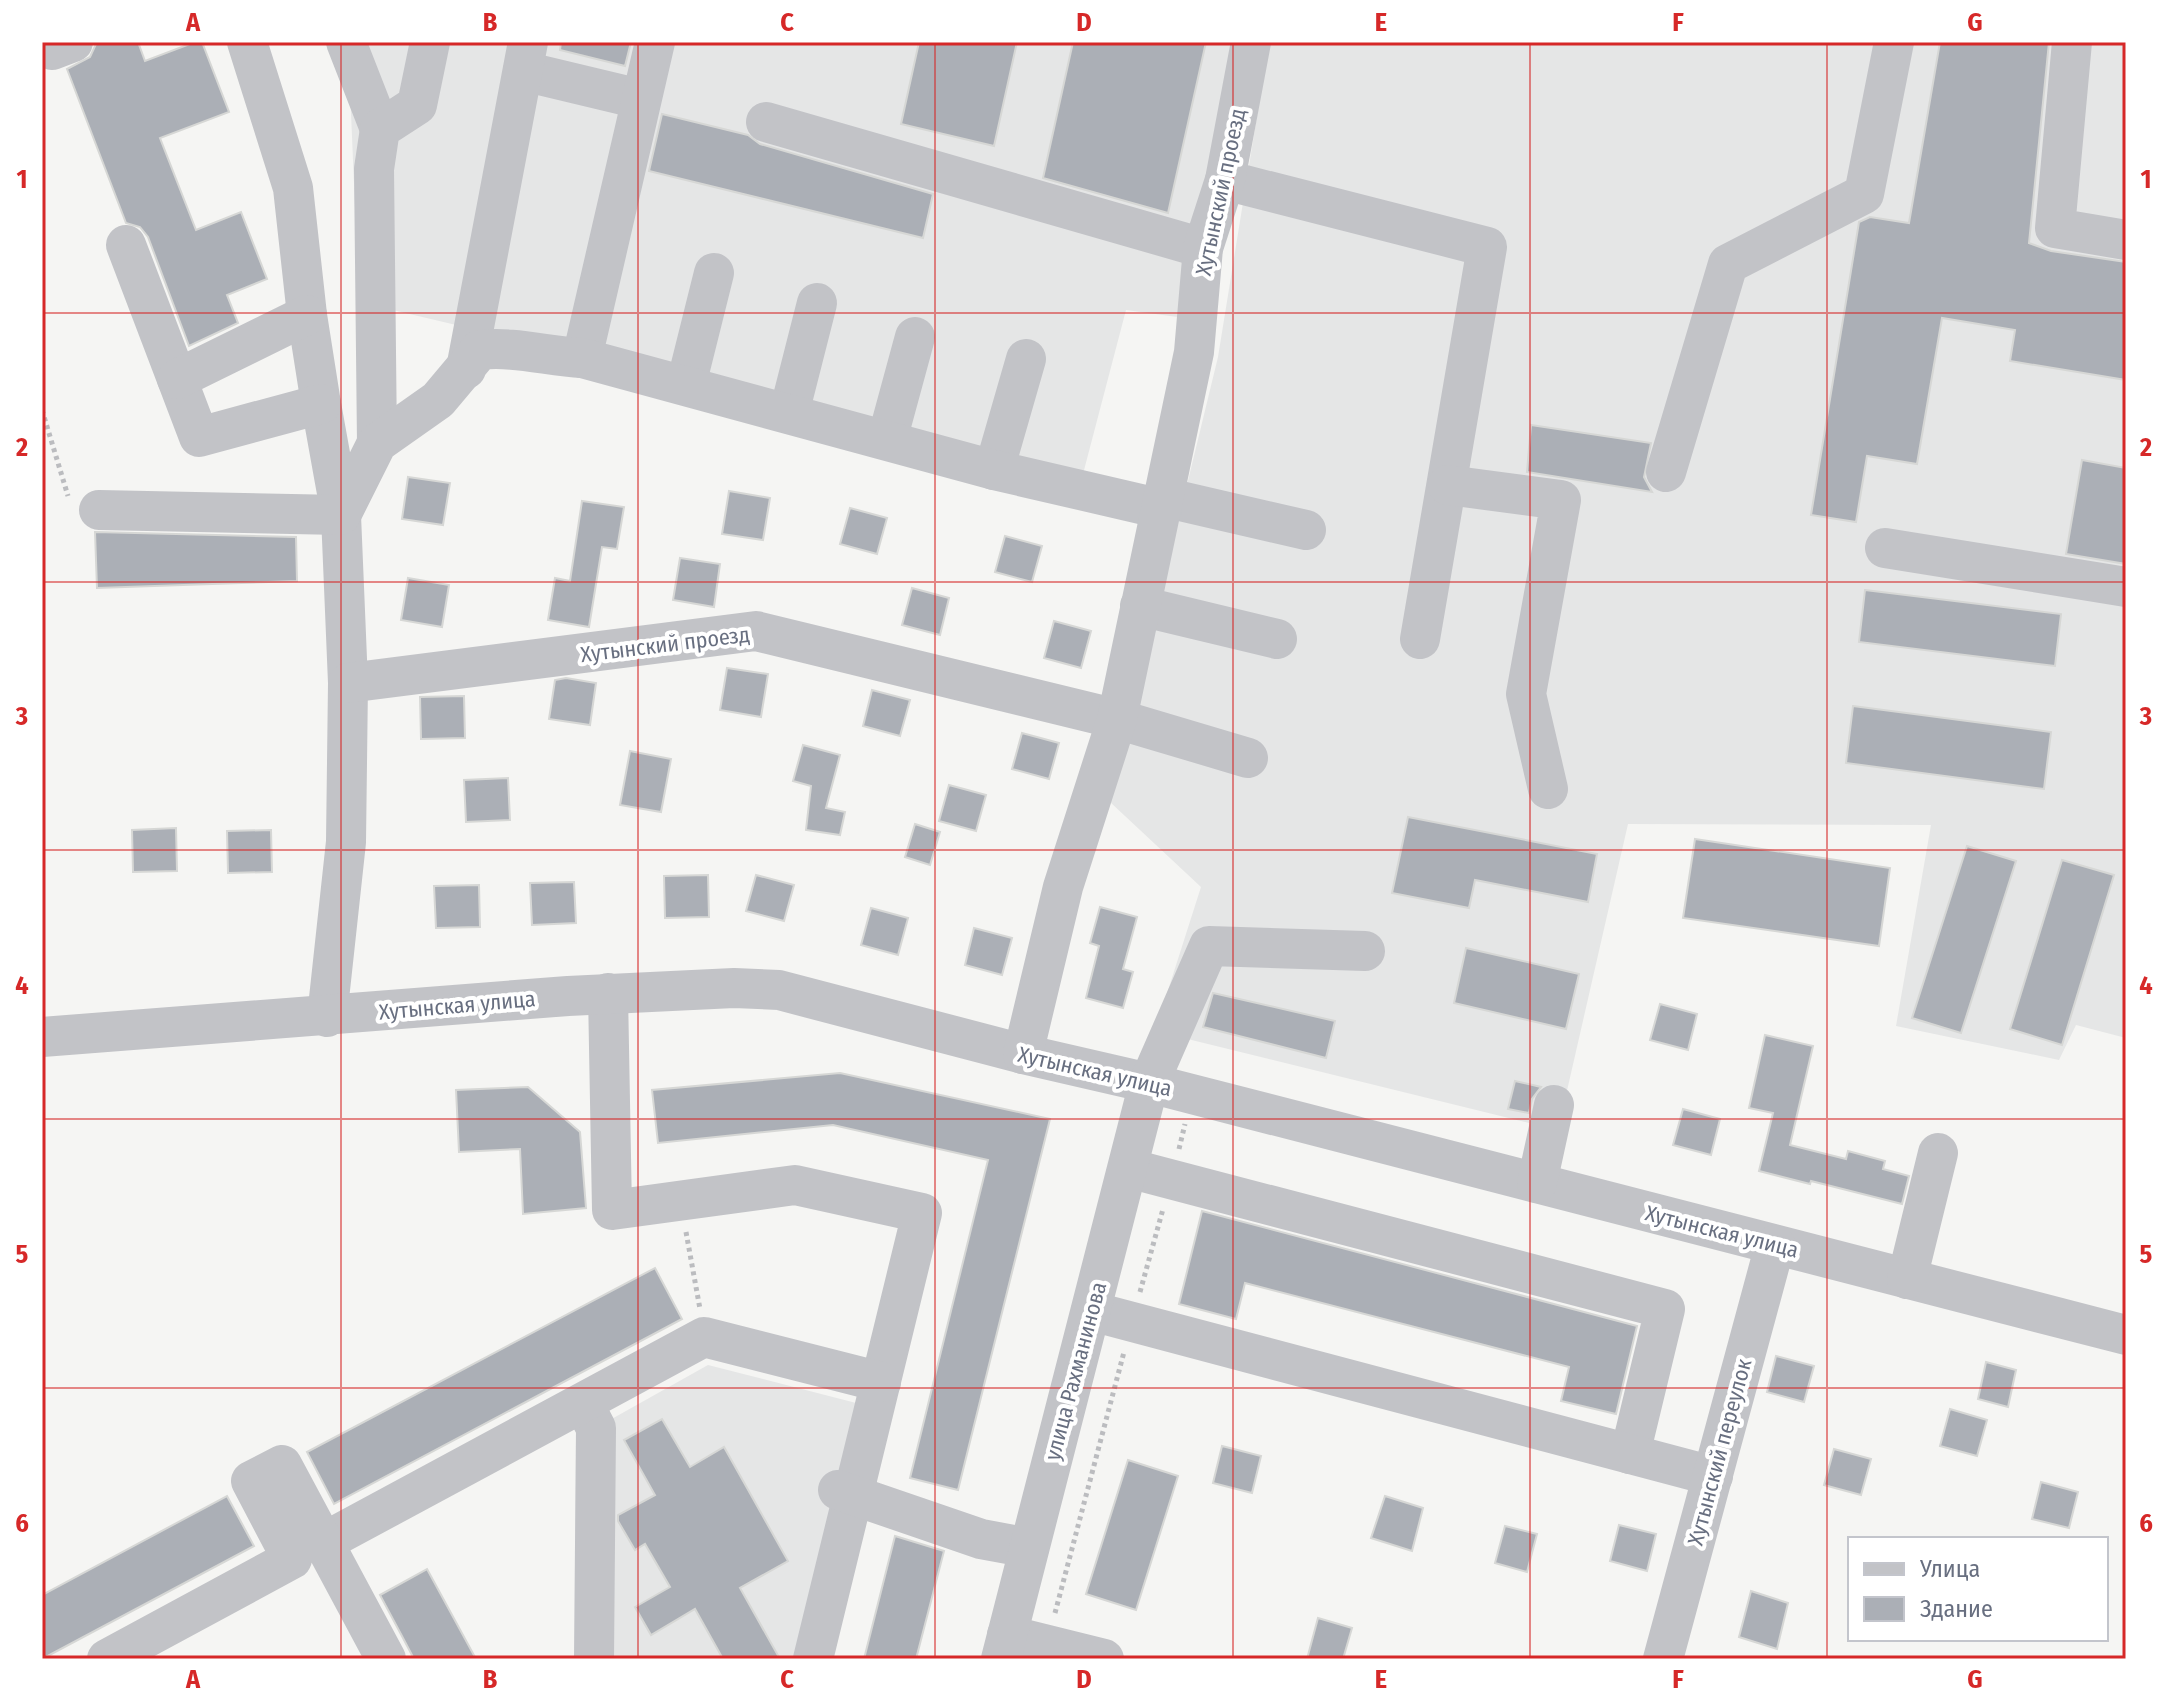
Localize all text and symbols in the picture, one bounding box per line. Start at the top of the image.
text: A [185,7,201,38]
text: B [483,7,498,38]
text: C [780,7,794,38]
text: D [1076,7,1092,38]
text: E [1375,7,1387,38]
text: F [1672,7,1684,38]
text: G [1967,7,1983,38]
street label: Хутынский проезд [1190,106,1251,278]
text: 1 [17,164,28,195]
text: 1 [2141,164,2152,195]
text: 2 [15,432,28,463]
text: 2 [2139,432,2152,463]
street label: Хутынский проезд [579,621,751,668]
text: 3 [15,701,28,732]
text: 3 [2139,701,2152,732]
text: 4 [15,970,29,1001]
text: 4 [2139,970,2153,1001]
street label: Хутынская улица [378,985,536,1026]
street label: Хутынская улица [1015,1041,1174,1102]
street label: Хутынская улица [1642,1199,1801,1264]
text: 5 [16,1239,29,1270]
text: 5 [2140,1239,2153,1270]
street label: улица Рахманинова [1039,1279,1112,1463]
street label: Хутынский переулок [1682,1355,1758,1548]
text: 6 [15,1508,29,1539]
text: 6 [2139,1508,2153,1539]
legend [1848,1537,2108,1641]
text: Улица [1919,1555,1980,1583]
text: Здание [1920,1595,1993,1623]
text: A [185,1664,201,1695]
text: B [483,1664,498,1695]
text: C [780,1664,794,1695]
text: D [1076,1664,1092,1695]
text: E [1375,1664,1387,1695]
text: F [1672,1664,1684,1695]
text: G [1967,1664,1983,1695]

